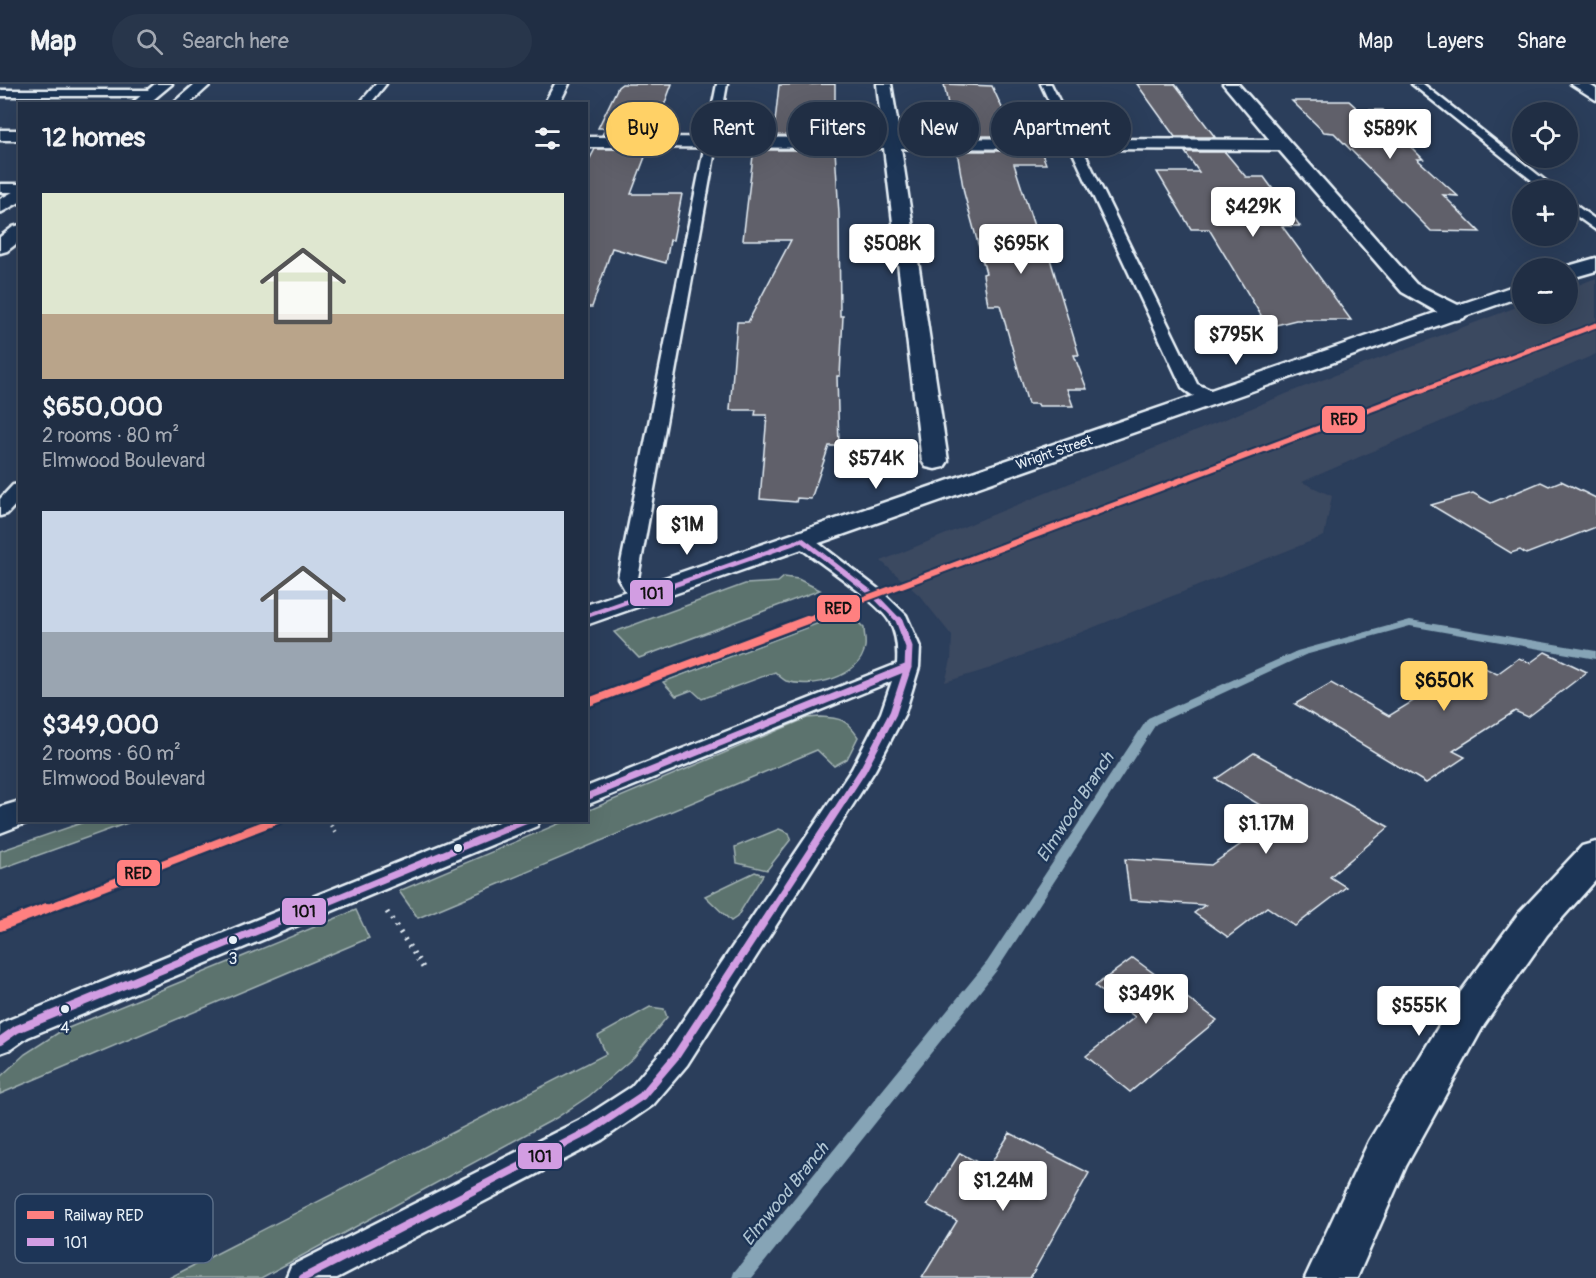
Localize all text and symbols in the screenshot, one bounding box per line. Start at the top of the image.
search box [112,14,532,68]
text: Map [30,24,76,59]
icon: search [133,25,166,58]
text: Search here [181,27,289,55]
text: Map [1358,28,1393,55]
text: Layers [1426,28,1484,55]
text: Share [1517,28,1566,55]
chip: Buy [606,102,679,156]
chip: Rent [691,102,776,156]
chip: Filters [788,102,887,156]
chip: New [899,102,979,156]
chip: Apartment [991,102,1131,156]
map controls [1512,102,1578,324]
button: locate [1512,102,1578,168]
pin: $589K [1348,109,1432,160]
text: $589K [1363,116,1417,141]
text: 12 homes [42,122,145,154]
icon: filters [531,122,564,155]
button: + [1512,180,1578,246]
pin: $429K [1211,187,1295,238]
text: $429K [1225,194,1281,219]
pin: $508K [850,224,934,275]
pin: $695K [979,224,1063,275]
text: $508K [863,231,921,256]
text: $695K [993,231,1049,256]
icon: home [249,232,357,340]
button: − [1512,258,1578,324]
pin: $795K [1194,315,1278,366]
text: $795K [1209,322,1263,347]
text: $650,000 [42,391,163,423]
line badge: RED [1321,405,1366,434]
text: RED [1330,410,1358,430]
text: 2 rooms · 80 m² [42,423,179,448]
street label: Wright Street [1014,431,1095,474]
pin: $574K [834,439,918,490]
text: $574K [848,446,904,471]
text: Elmwood Boulevard [42,448,206,473]
pin: $1M [658,505,716,556]
text: $1M [670,512,704,537]
icon: home [249,550,357,658]
line badge: 101 [629,579,674,607]
text: 101 [640,584,664,604]
line badge: RED [816,594,861,623]
text: RED [824,599,852,619]
pin: $650K [1402,661,1486,712]
text: $650K [1414,668,1474,693]
text: $349,000 [42,709,159,741]
text: 2 rooms · 60 m² [42,741,181,766]
water label: Elmwood Branch [1031,747,1120,866]
text: Elmwood Boulevard [42,766,206,791]
pin: $1.17M [1217,804,1315,855]
text: $1.17M [1238,811,1294,836]
unlabelled marker [452,842,464,854]
line badge: RED [116,859,161,887]
text: RED [124,864,152,884]
line badge: 101 [281,897,327,926]
text: 101 [292,902,316,922]
marker: 3 [227,934,239,946]
place label: 3 [229,949,238,969]
pin: $349K [1104,974,1188,1025]
text: $349K [1118,981,1174,1006]
pin: $555K [1377,986,1461,1037]
text: $555K [1391,993,1447,1018]
marker: 4 [59,1003,71,1015]
place label: 4 [60,1018,70,1038]
water label: Elmwood Branch [737,1137,835,1251]
line badge: 101 [517,1142,563,1170]
text: 101 [528,1147,552,1167]
pin: $1.24M [954,1161,1052,1212]
text: $1.24M [973,1168,1033,1193]
legend [15,1194,213,1263]
text: Railway RED [64,1206,144,1226]
text: 101 [64,1233,87,1253]

